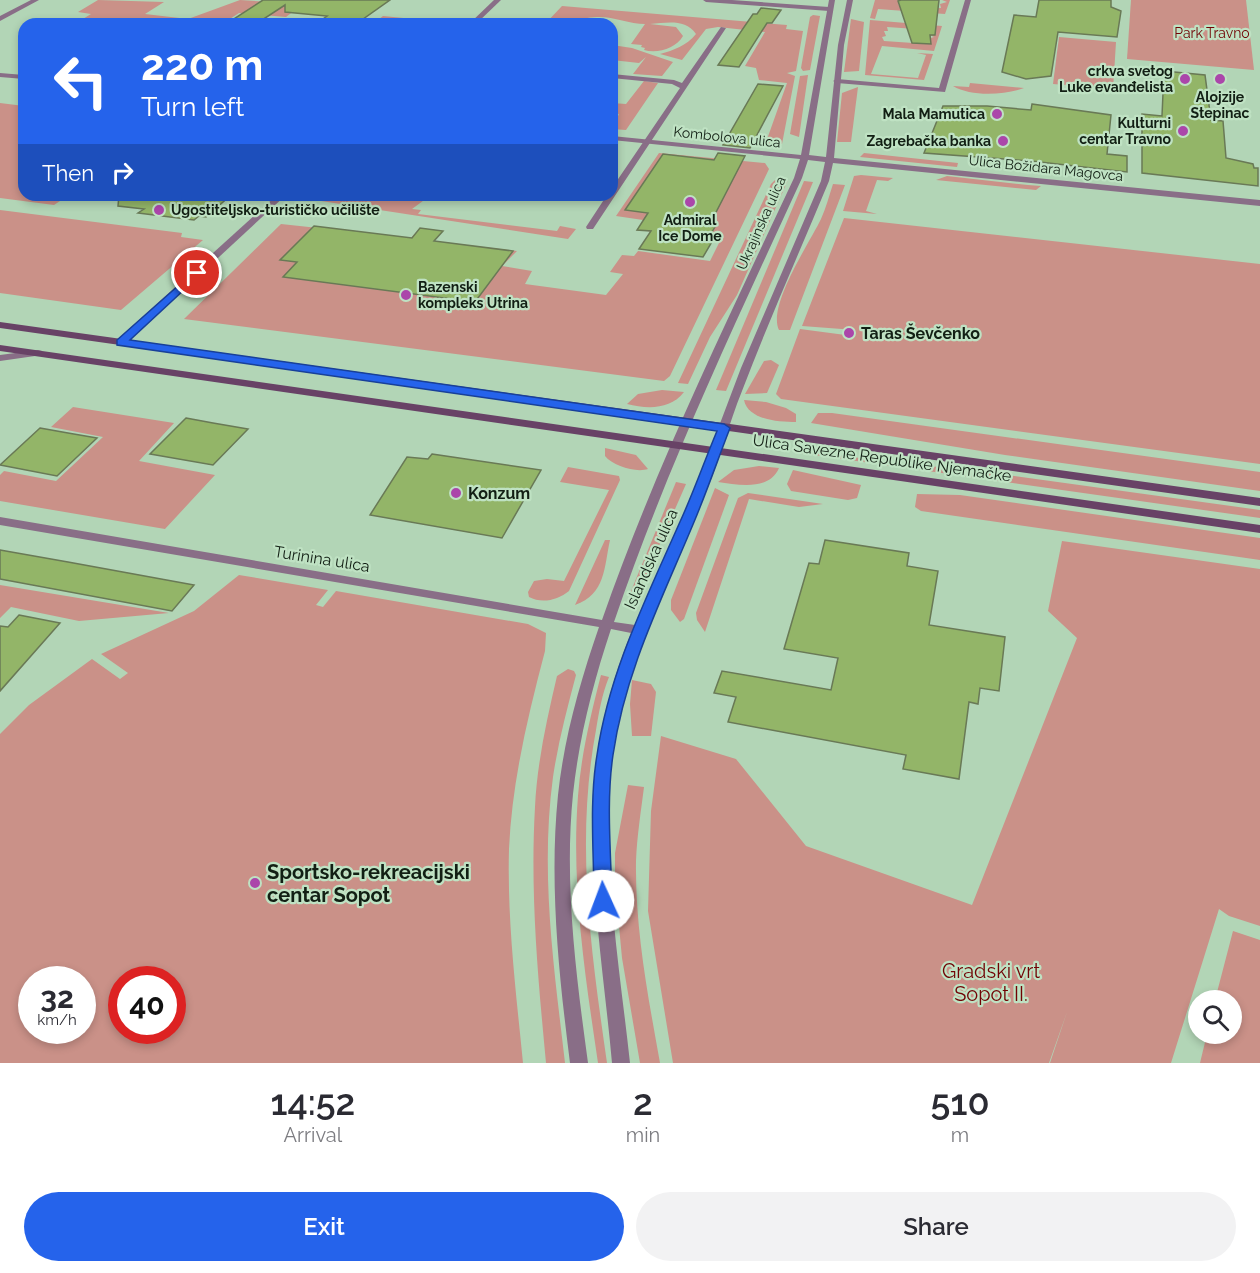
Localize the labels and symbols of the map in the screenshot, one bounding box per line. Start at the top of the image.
park label: Park Travno [1174,25,1250,41]
place label: crkva svetog Luke evanđelista [1059,63,1173,95]
marker: crkva svetog Luke evanđelista [1178,72,1192,86]
marker: Alojzije Stepinac [1213,72,1227,86]
place label: Alojzije Stepinac [1191,89,1250,121]
place label: Mala Mamutica [883,106,985,122]
marker: Mala Mamutica [990,107,1004,121]
place label: Kulturni centar Travno [1079,115,1172,147]
street label: Kombolova ulica [673,123,781,151]
marker: Kulturni centar Travno [1176,124,1190,138]
place label: Zagrebačka banka [867,133,991,149]
marker: Zagrebačka banka [996,134,1010,148]
street label: Ulica Božidara Magovca [968,152,1124,184]
street label: Ukrajinska ulica [733,174,789,272]
marker: Admiral Ice Dome [683,195,697,209]
place label: Ugostiteljsko-turističko učilište [171,202,380,218]
marker: Ugostiteljsko-turističko učilište [152,203,166,217]
place label: Admiral Ice Dome [658,212,722,244]
pin [171,247,222,298]
place label: Bazenski kompleks Utrina [418,279,528,311]
marker: Bazenski kompleks Utrina [399,288,413,302]
place label: Taras Ševčenko [861,323,980,343]
marker: Taras Ševčenko [842,326,856,340]
street label: Ulica Savezne Republike Njemačke [751,430,1013,486]
place label: Konzum [468,484,530,503]
marker: Konzum [449,486,463,500]
street label: Islandska ulica [620,506,682,612]
street label: Turinina ulica [273,542,371,576]
place label: Sportsko-rekreacijski centar Sopot [267,860,470,907]
position arrow [571,869,635,933]
marker: Sportsko-rekreacijski centar Sopot [248,876,262,890]
park label: Gradski vrt Sopot II. [942,959,1040,1006]
speed limit sign: 40 [108,966,186,1044]

